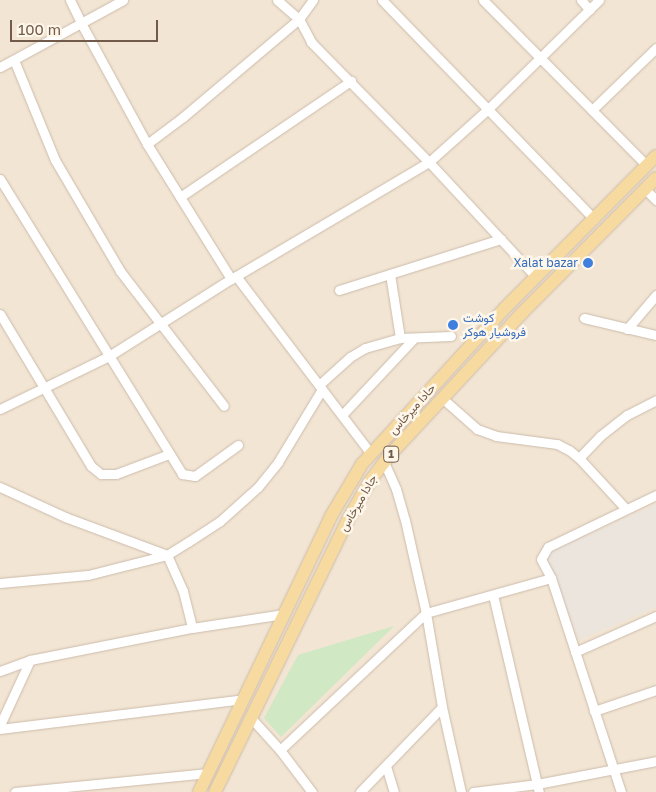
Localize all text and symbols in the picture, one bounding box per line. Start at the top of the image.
scale bar [12,10,160,42]
text: 100 m [18,20,61,38]
place label: Xalat bazar [513,256,578,270]
marker: Xalat bazar [582,257,594,269]
place label: كوشت فروشيار هوكر [463,311,526,339]
marker: كوشت فروشيار هوكر [447,319,459,331]
street label: حادا ميرخاس [386,381,438,437]
road number: 1 [382,446,400,462]
street label: جادا ميرخاس [336,472,380,534]

